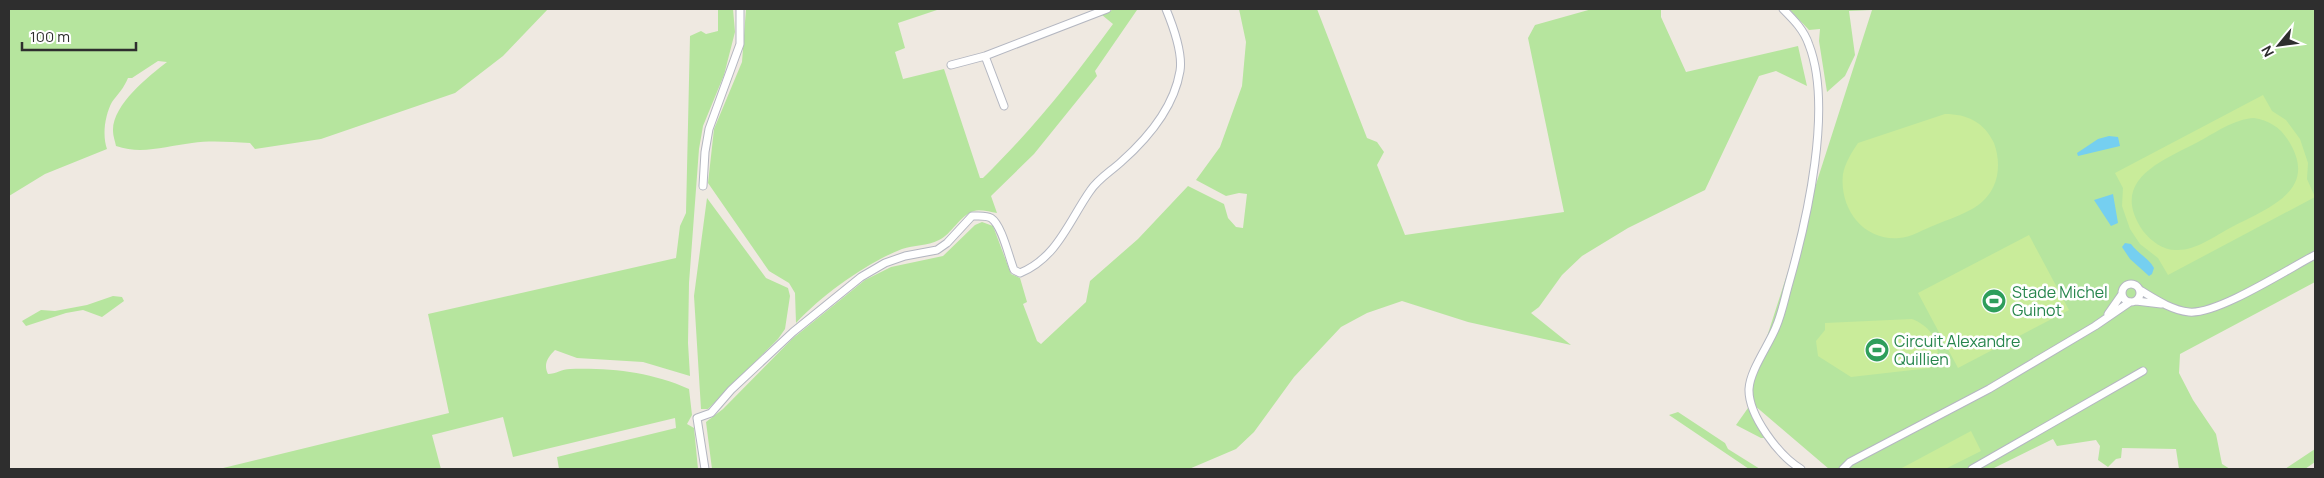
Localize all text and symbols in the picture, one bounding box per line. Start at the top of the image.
scale bar [22,20,136,52]
north arrow [2254,20,2304,70]
text: 100 m [30,26,70,47]
text: N [2256,43,2278,61]
place label: Stade Michel Guinot [2012,281,2108,321]
sports icon: Stade Michel Guinot [1981,288,2007,314]
place label: Circuit Alexandre Quillien [1894,330,2020,370]
sports icon: Circuit Alexandre Quillien [1864,337,1890,363]

